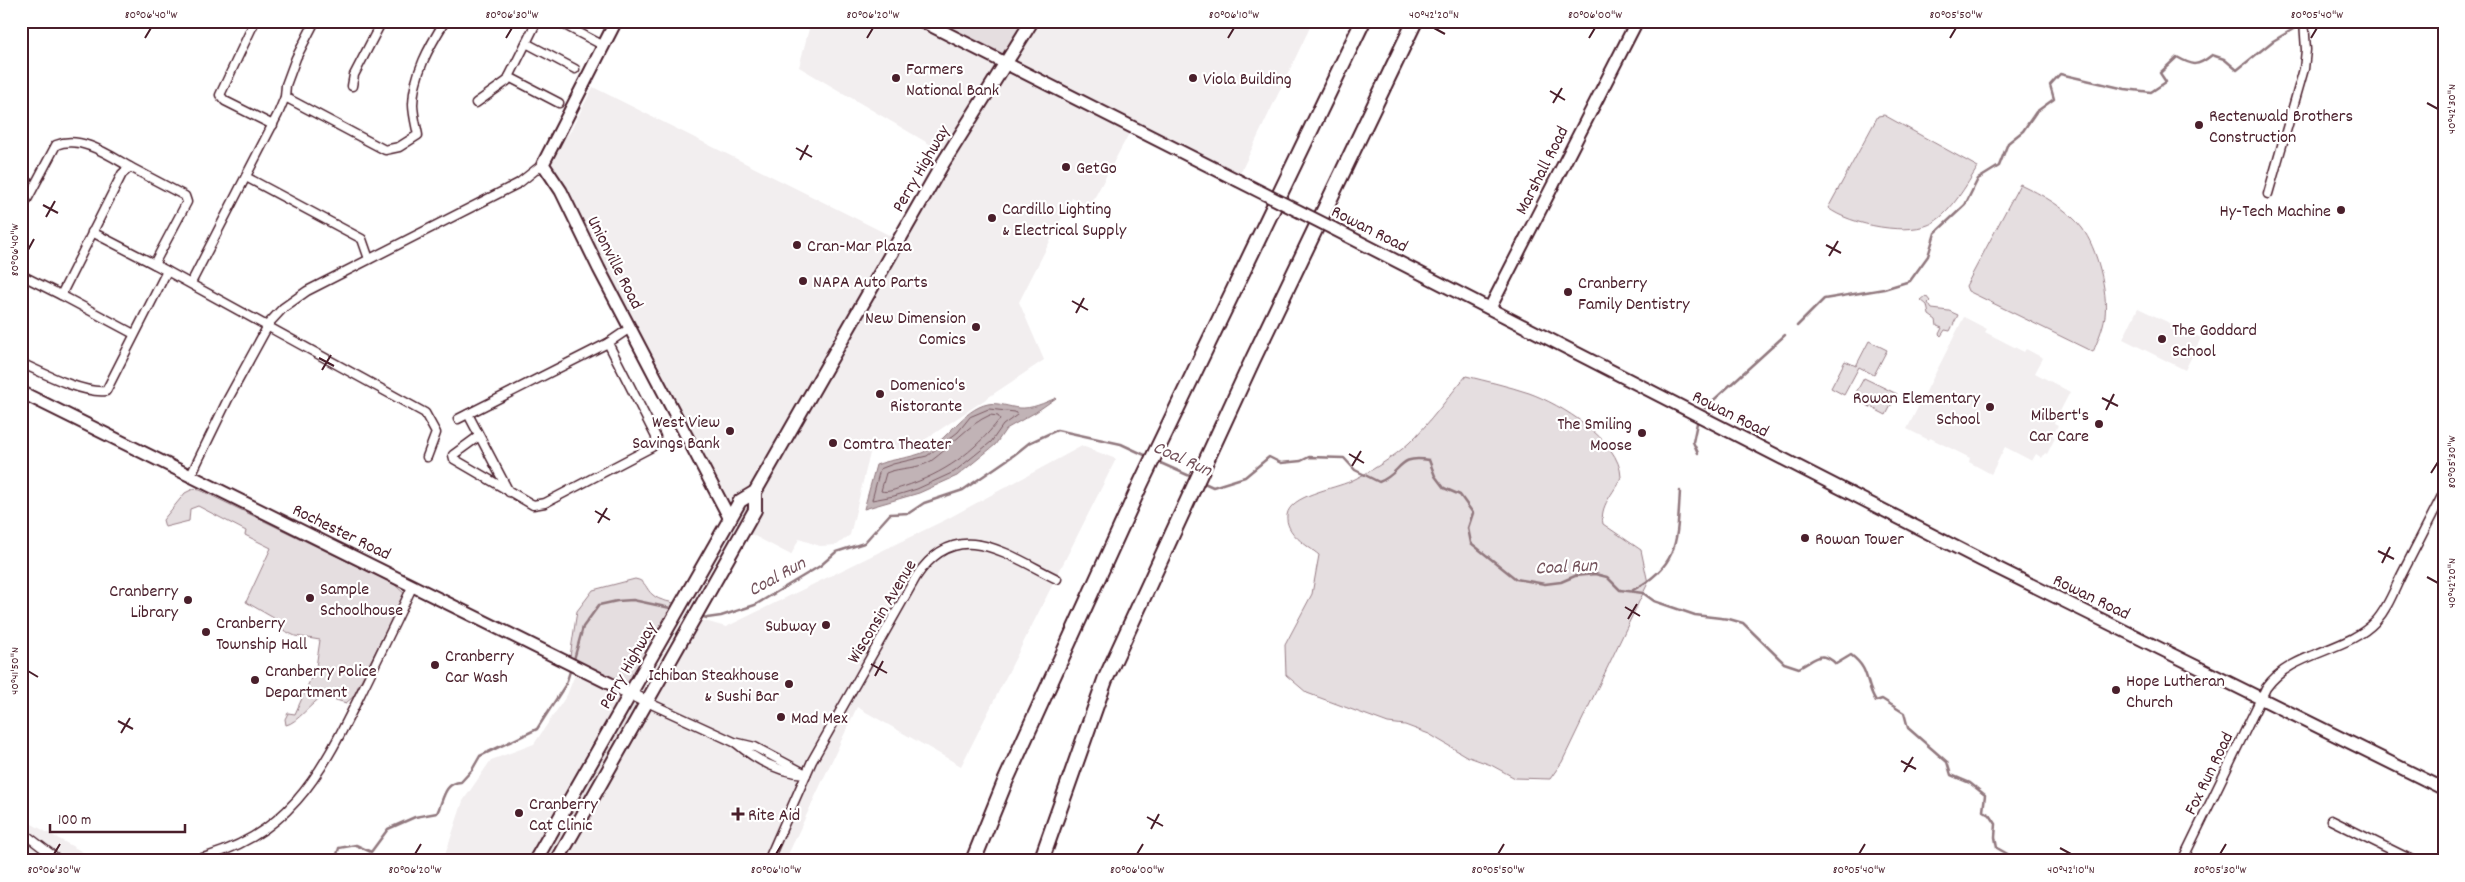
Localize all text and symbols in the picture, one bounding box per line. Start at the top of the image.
text: 80°06'40"W [125,7,177,24]
text: 80°06'30"W [485,7,539,24]
text: 80°06'20"W [847,7,900,24]
text: 80°06'10"W [1209,7,1259,24]
text: 40°42'20"N [1409,7,1459,24]
text: 80°06'00"W [1568,7,1622,24]
text: 80°05'50"W [1930,7,1983,24]
text: 80°05'40"W [2291,7,2343,24]
place label: Farmers National Bank [906,58,999,104]
place label: Viola Building [1203,68,1292,93]
marker: Farmers National Bank [890,72,902,84]
marker: Viola Building [1187,72,1199,84]
text: 40°42'30"N [2444,84,2461,134]
place label: Rectenwald Brothers Construction [2209,105,2353,151]
marker: Rectenwald Brothers Construction [2193,119,2205,131]
street label: Perry Highway [887,120,958,217]
street label: Marshall Road [1510,123,1576,220]
place label: GetGo [1076,157,1117,182]
marker: GetGo [1060,161,1072,173]
place label: Cardillo Lighting & Electrical Supply [1002,198,1127,244]
street label: Rowan Road [1326,200,1411,260]
place label: Hy-Tech Machine [2220,200,2331,225]
marker: Hy-Tech Machine [2335,204,2347,216]
street label: Unionville Road [580,212,648,314]
marker: Cardillo Lighting & Electrical Supply [986,212,998,224]
text: 80°06'40"W [7,224,24,276]
place label: Cran-Mar Plaza [807,235,912,260]
marker: Cran-Mar Plaza [791,239,803,251]
place label: NAPA Auto Parts [813,271,928,296]
place label: Cranberry Family Dentistry [1578,272,1690,318]
marker: NAPA Auto Parts [797,275,809,287]
marker: Cranberry Family Dentistry [1562,286,1574,298]
place label: New Dimension Comics [865,307,966,353]
place label: The Goddard School [2172,319,2257,365]
marker: New Dimension Comics [970,321,982,333]
marker: The Goddard School [2156,333,2168,345]
place label: Domenico's Ristorante [890,374,966,420]
street label: Rowan Road [1687,385,1772,445]
place label: Rowan Elementary School [1853,387,1981,433]
marker: Domenico's Ristorante [874,388,886,400]
marker: Rowan Elementary School [1984,401,1996,413]
place label: Milbert's Car Care [2029,404,2089,450]
place label: West View Savings Bank [632,411,720,457]
place label: The Smiling Moose [1557,413,1632,459]
marker: Milbert's Car Care [2093,418,2105,430]
marker: West View Savings Bank [724,425,736,437]
marker: The Smiling Moose [1636,427,1648,439]
place label: Comtra Theater [843,433,952,458]
water label: Coal Run [1148,435,1216,486]
text: 80°05'30"W [2444,436,2461,488]
marker: Comtra Theater [827,437,839,449]
street label: Rochester Road [287,499,394,568]
place label: Rowan Tower [1815,528,1904,553]
marker: Rowan Tower [1799,532,1811,544]
water label: Coal Run [744,551,812,605]
water label: Coal Run [1535,553,1599,584]
street label: Wisconsin Avenue [842,556,924,669]
text: 40°42'20"N [2444,558,2461,608]
street label: Rowan Road [2048,569,2134,628]
place label: Sample Schoolhouse [320,578,403,624]
place label: Cranberry Library [109,580,179,626]
marker: Sample Schoolhouse [304,592,316,604]
marker: Cranberry Library [182,594,194,606]
place label: Cranberry Township Hall [216,612,308,658]
place label: Subway [765,615,817,640]
street label: Perry Highway [594,617,665,714]
marker: Subway [820,619,832,631]
marker: Cranberry Township Hall [200,626,212,638]
place label: Cranberry Car Wash [445,645,514,691]
text: 40°41'50"N [7,647,24,695]
marker: Cranberry Car Wash [429,659,441,671]
place label: Cranberry Police Department [265,660,377,706]
place label: Ichiban Steakhouse & Sushi Bar [648,664,779,710]
place label: Hope Lutheran Church [2126,670,2225,716]
marker: Cranberry Police Department [249,674,261,686]
marker: Ichiban Steakhouse & Sushi Bar [783,678,795,690]
marker: Hope Lutheran Church [2110,684,2122,696]
place label: Mad Mex [791,707,848,732]
marker: Mad Mex [775,711,787,723]
street label: Fox Run Road [2179,728,2241,820]
place label: Cranberry Cat Clinic [529,793,598,839]
scale bar [50,802,185,834]
place label: Rite Aid [748,804,800,829]
marker: Cranberry Cat Clinic [513,807,525,819]
marker: Rite Aid [732,808,744,820]
text: 100 m [58,810,91,832]
text: 80°06'30"W [27,862,81,879]
text: 80°06'20"W [389,862,442,879]
text: 80°06'10"W [751,862,801,879]
text: 80°06'00"W [1110,862,1164,879]
text: 80°05'50"W [1472,862,1525,879]
text: 80°05'40"W [1833,862,1885,879]
text: 40°42'10"N [2047,862,2095,879]
text: 80°05'30"W [2194,862,2246,879]

